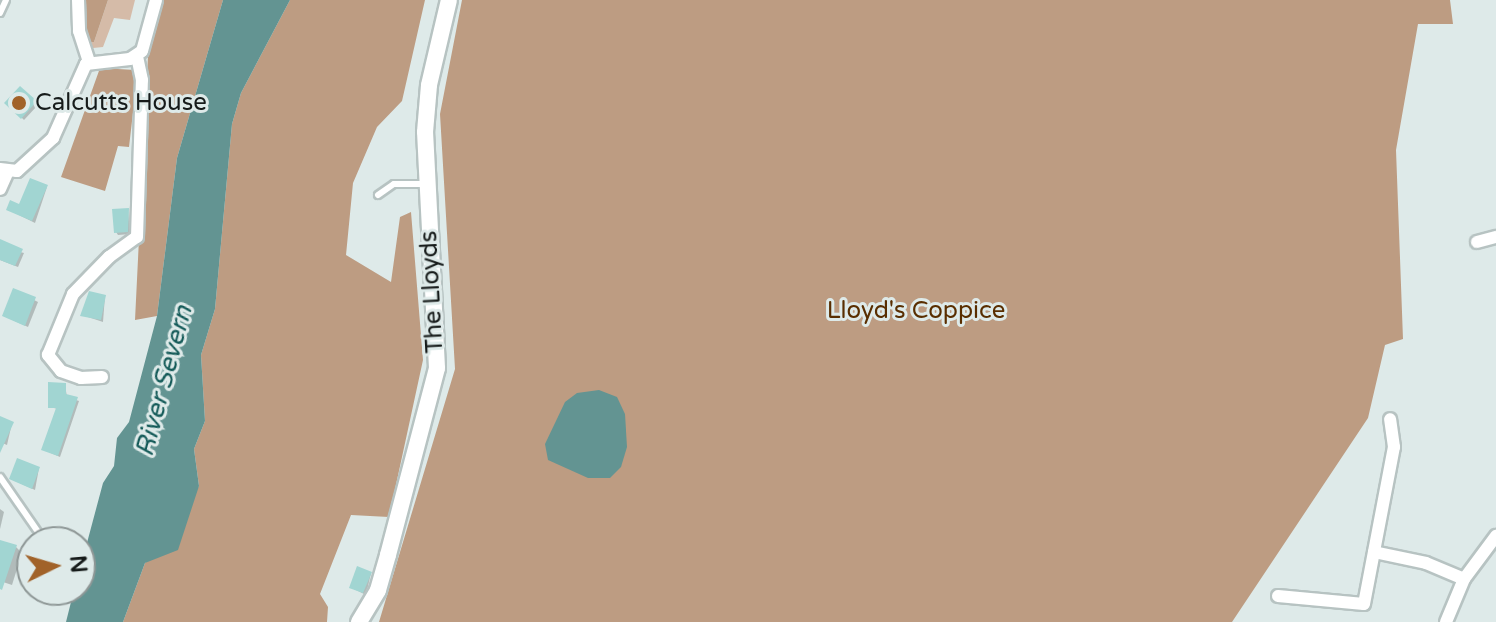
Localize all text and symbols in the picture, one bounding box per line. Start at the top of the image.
place label: Calcutts House [35,89,207,117]
marker: Calcutts House [10,94,28,112]
street label: The Lloyds [414,230,450,354]
park label: Lloyd's Coppice [827,297,1005,325]
water label: River Severn [129,302,199,460]
north arrow [16,526,96,606]
text: N [64,554,92,574]

